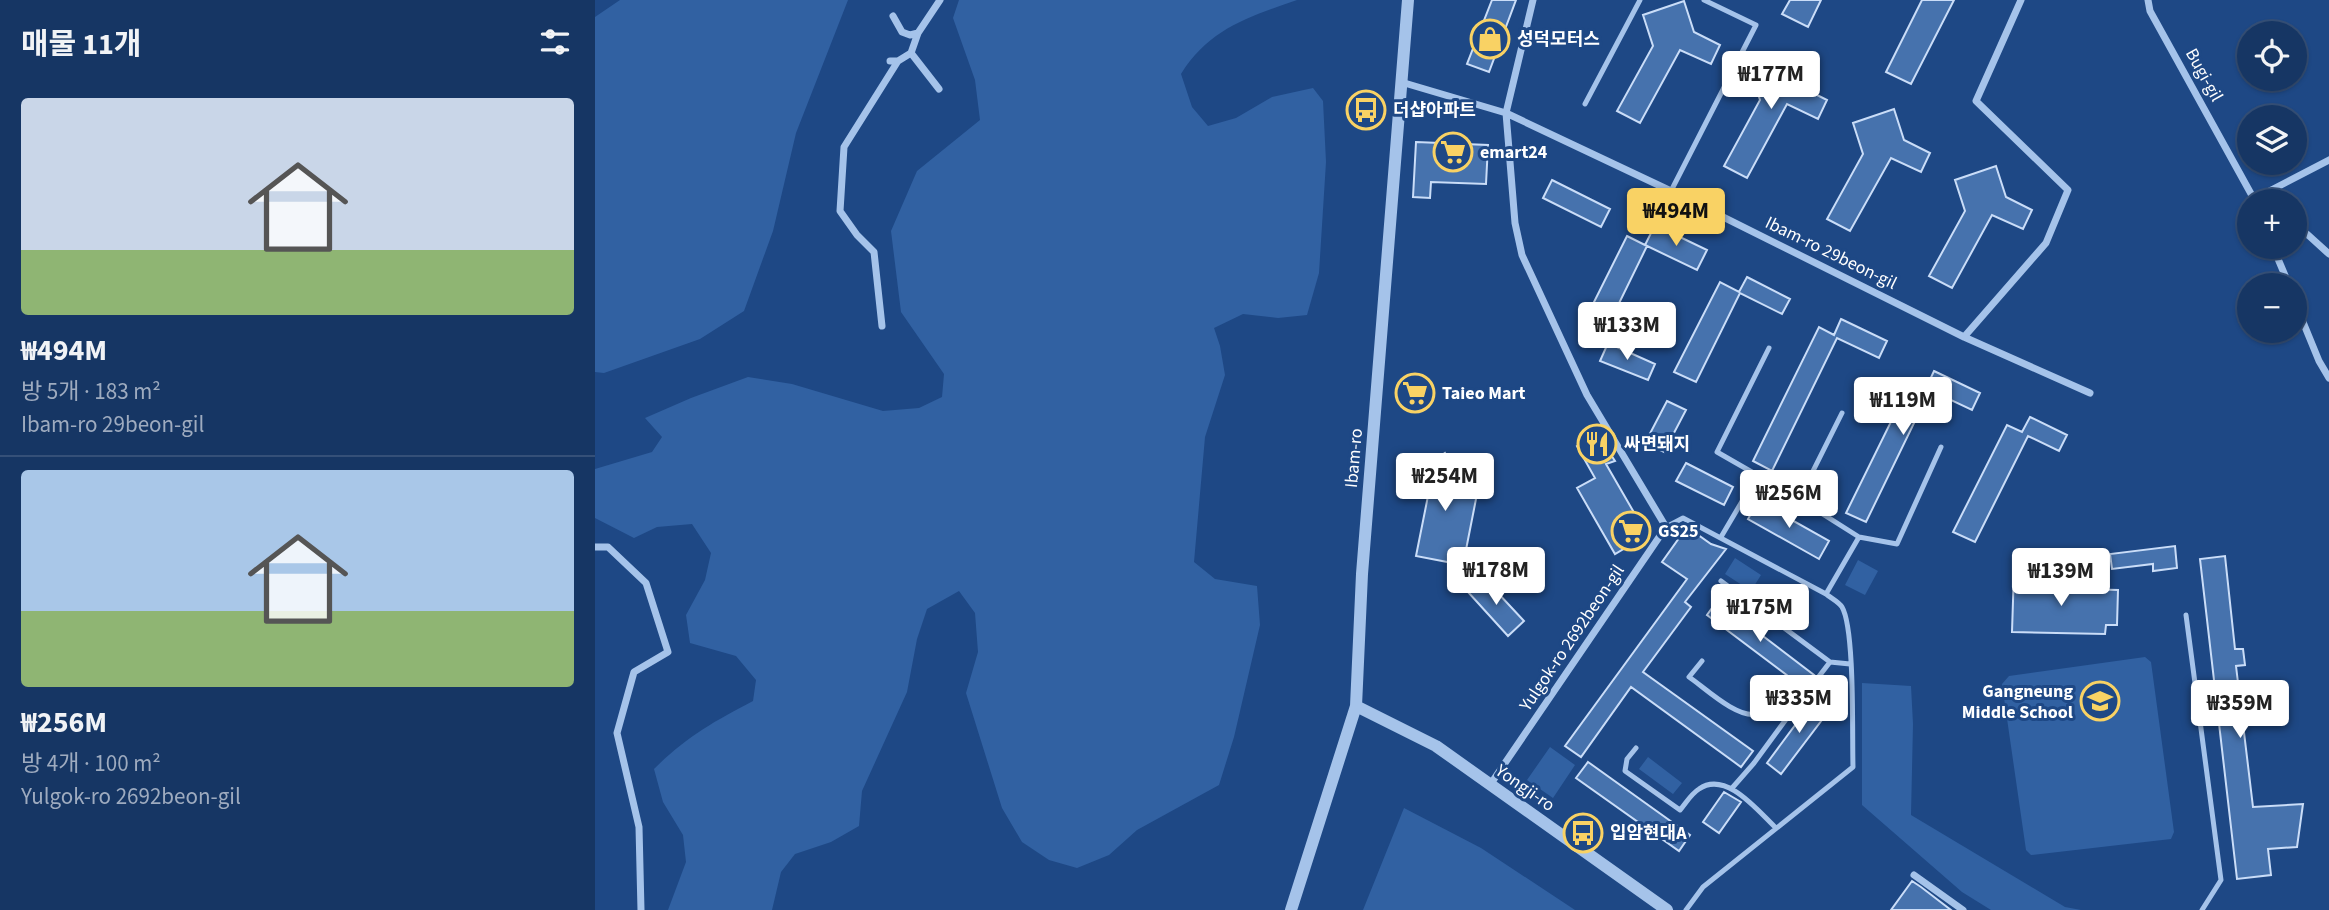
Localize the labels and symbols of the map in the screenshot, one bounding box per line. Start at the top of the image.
shop icon: 성덕모터스 [1469,18,1511,60]
place label: 성덕모터스 [1517,27,1600,52]
street label: Bugi-gil [2179,44,2229,106]
pin: ₩177M [1722,52,1820,111]
bus stop icon: 더샵아파트 [1345,89,1387,131]
place label: 더샵아파트 [1393,98,1476,123]
supermarket icon: emart24 [1432,131,1474,173]
place label: emart24 [1480,140,1548,165]
pin: ₩494M [1627,188,1725,248]
street label: Ibam-ro 29beon-gil [1761,210,1901,296]
pin: ₩133M [1578,302,1676,362]
supermarket icon: Taieo Mart [1394,372,1436,414]
pin: ₩119M [1854,378,1952,437]
place label: Taieo Mart [1442,381,1526,406]
restaurant icon: 싸면돼지 [1576,423,1618,465]
street label: Ibam-ro [1339,427,1369,489]
place label: 싸면돼지 [1624,432,1690,457]
pin: ₩254M [1396,454,1494,513]
pin: ₩256M [1740,470,1838,530]
supermarket icon: GS25 [1610,510,1652,552]
place label: GS25 [1658,519,1699,544]
pin: ₩178M [1447,548,1545,607]
pin: ₩139M [2012,548,2110,608]
street label: Yulgok-ro 2692beon-gil [1513,560,1630,717]
pin: ₩175M [1711,584,1809,644]
pin: ₩335M [1750,676,1848,735]
place label: Gangneung Middle School [1962,679,2073,725]
school or university icon: Gangneung Middle School [2079,680,2121,722]
pin: ₩359M [2191,680,2289,740]
street label: Yongji-ro [1489,758,1560,818]
bus stop icon: 입암현대A [1562,812,1604,854]
place label: 입암현대A [1610,821,1687,846]

